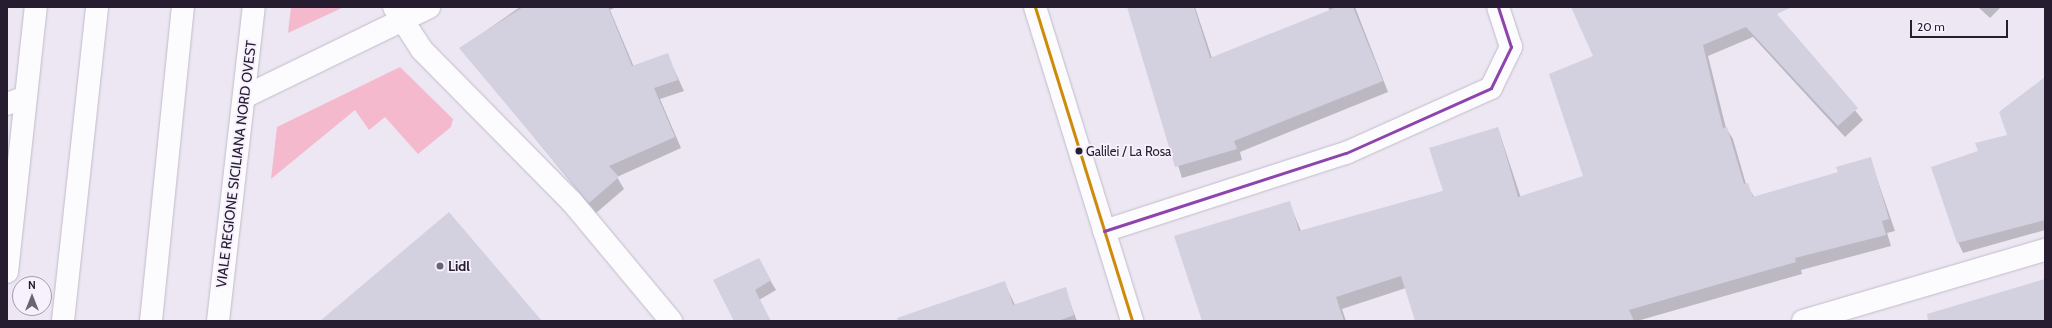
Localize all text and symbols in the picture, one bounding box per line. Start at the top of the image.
scale bar [1912,12,2010,38]
text: 20 m [1917,19,1945,34]
street label: VIALE REGIONE SICILIANA NORD OVEST [212,39,260,289]
place label: Galilei / La Rosa [1086,143,1171,159]
marker: Galilei / La Rosa [1074,146,1084,156]
place label: Lidl [448,258,470,274]
marker: Lidl [435,261,445,271]
north arrow [12,276,52,316]
text: N [28,278,36,292]

